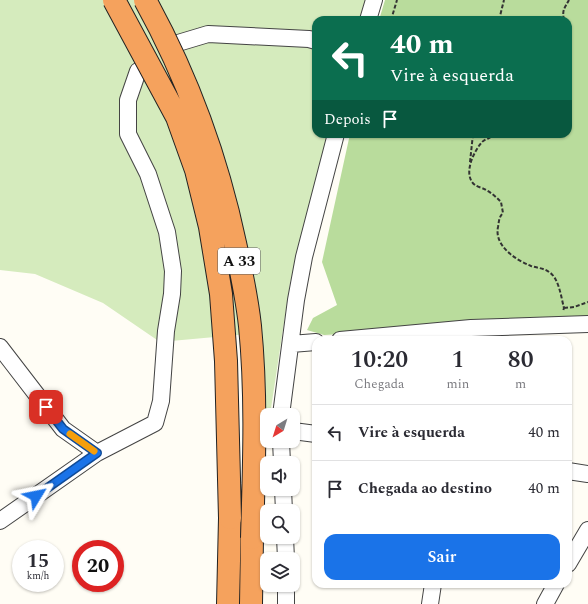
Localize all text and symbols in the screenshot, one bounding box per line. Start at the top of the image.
text: 40 m [390,23,454,66]
icon: left [324,32,376,84]
text: Vire à esquerda [390,62,514,89]
text: Depois [324,108,371,131]
icon: arrive [379,108,401,130]
road number: A 33 [218,248,260,274]
text: 10:20 [350,342,408,378]
text: 1 [452,342,464,378]
text: 80 [508,342,534,378]
text: Chegada [354,374,404,394]
text: min [447,374,469,394]
text: m [515,374,526,394]
pin [29,390,63,424]
icon: arrive [35,396,57,418]
north arrow [260,408,300,448]
map controls [260,408,300,592]
text: Vire à esquerda [358,421,465,444]
text: 40 m [528,421,560,444]
icon: left [324,422,346,444]
button: sound [260,456,300,496]
position arrow [15,475,57,517]
text: Chegada ao destino [358,477,492,500]
text: 40 m [528,477,560,500]
icon: arrive [324,478,346,500]
button: search [260,504,300,544]
button: Sair [324,534,560,580]
speed limit sign: 20 [72,540,124,592]
text: 15 [27,546,49,576]
button: layers [260,552,300,592]
text: km/h [27,568,49,584]

